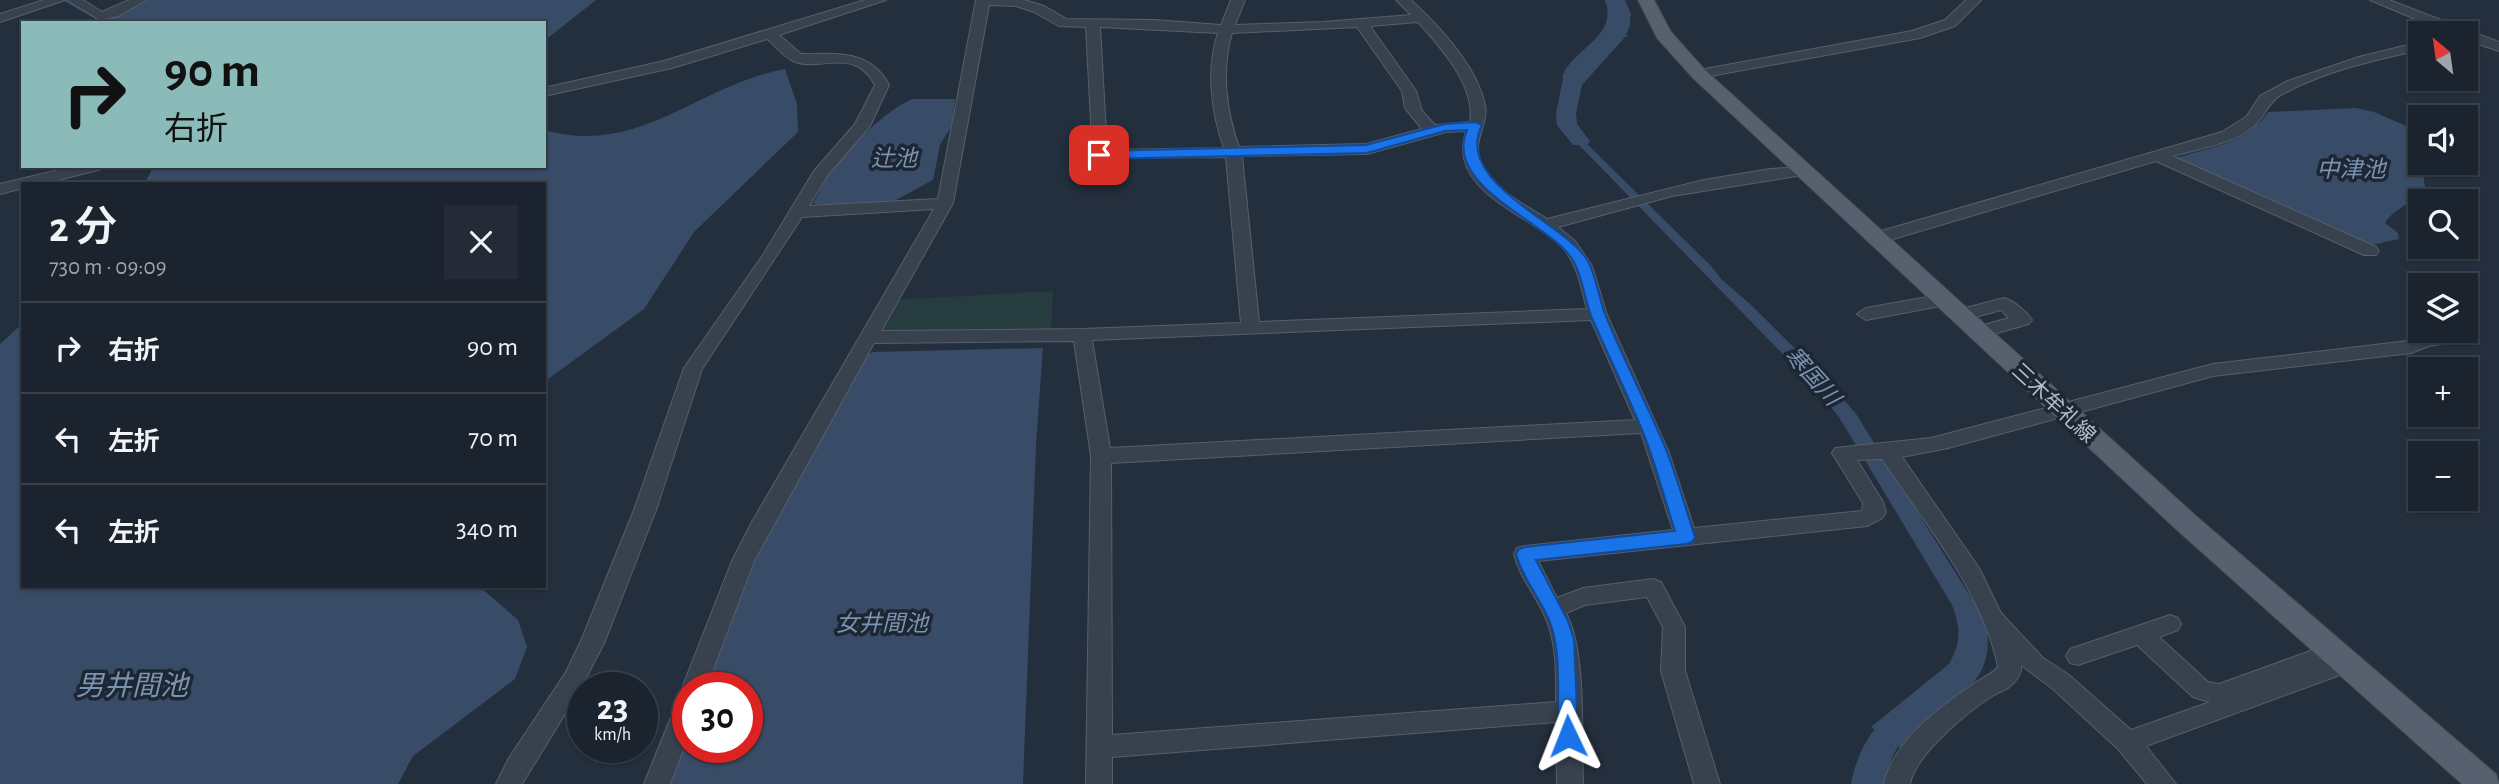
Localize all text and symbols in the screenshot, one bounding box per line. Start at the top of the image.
north arrow [2408,21,2478,91]
map controls [2408,21,2478,511]
text: 90 m [164,47,260,96]
icon: right [49,49,140,140]
button: sound [2408,105,2478,175]
text: 右折 [164,113,228,145]
pin [1069,125,1129,185]
icon: arrive [1080,136,1118,174]
water label: 辻池 [871,146,919,171]
water label: 中津池 [2317,157,2388,182]
button: search [2408,189,2478,259]
button: close [444,205,518,279]
text: 2 分 [49,207,117,249]
text: 730 m · 09:09 [49,256,166,279]
button: layers [2408,273,2478,343]
icon: right [49,329,87,367]
text: 90 m [467,334,518,360]
text: 右折 [108,338,160,364]
water label: 寒国川 [1780,342,1847,413]
button: + [2408,357,2478,427]
street label: 三木牟礼線 [2008,359,2100,447]
icon: left [49,420,87,458]
text: 70 m [468,425,518,451]
text: 左折 [108,429,160,455]
button: − [2408,441,2478,511]
icon: left [49,511,87,549]
text: 340 m [456,516,518,542]
text: 左折 [108,520,160,546]
water label: 女井間池 [836,611,930,636]
water label: 男井間池 [76,671,191,701]
speed limit sign: 30 [672,672,763,763]
text: 23 [597,691,628,726]
position arrow [1531,699,1605,773]
text: km/h [594,726,631,744]

